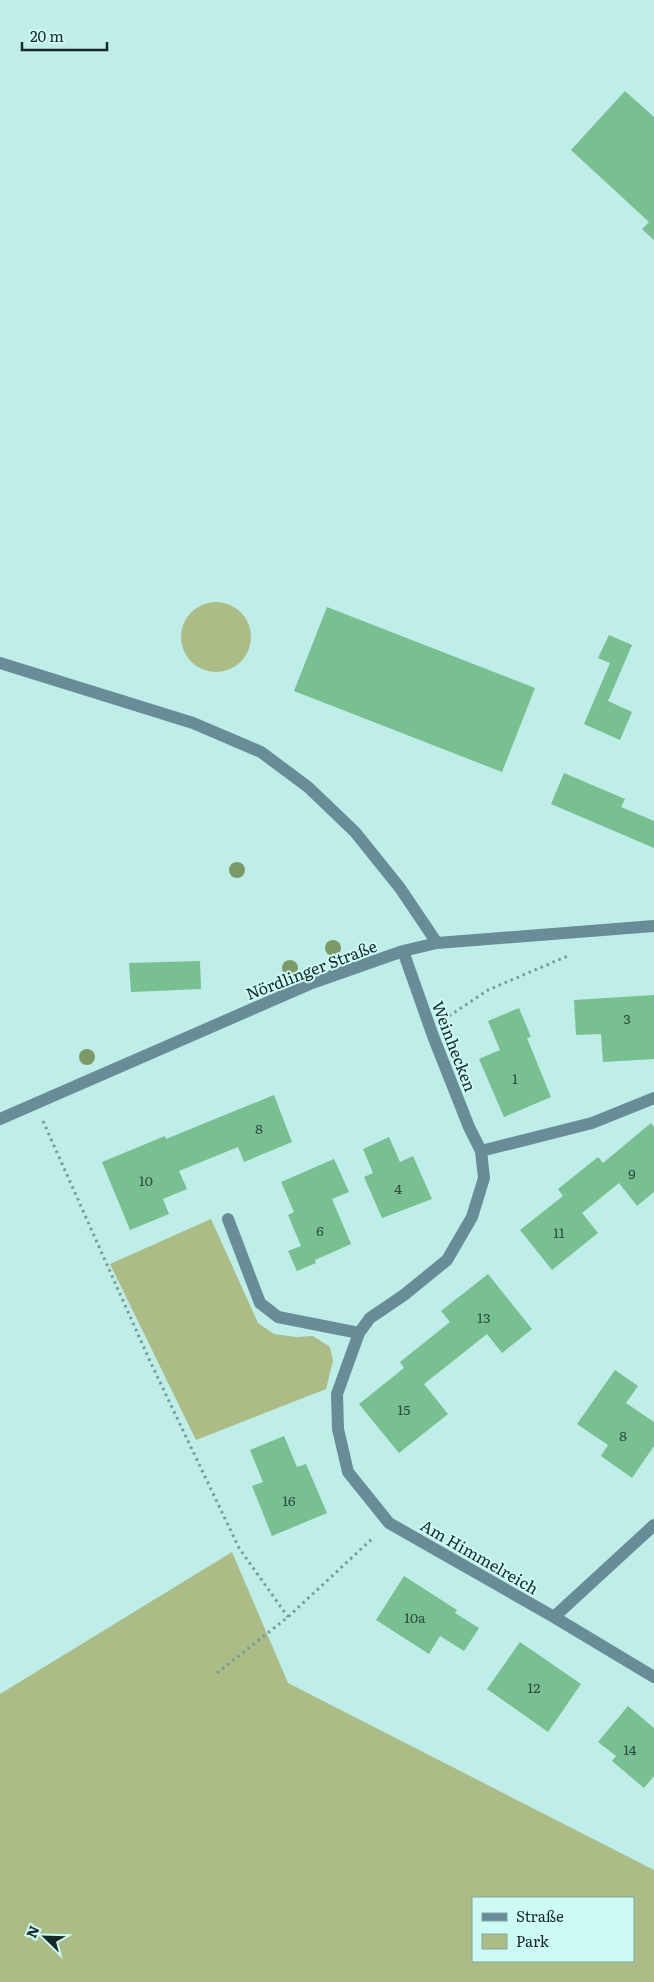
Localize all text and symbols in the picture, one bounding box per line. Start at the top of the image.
scale bar [22,20,108,52]
text: 20 m [30,24,64,47]
street label: Nördlinger Straße [242,933,380,1005]
street label: Weinhecken [427,997,483,1095]
house number: 3 [623,1008,631,1028]
house number: 1 [512,1068,518,1088]
house number: 8 [255,1118,263,1138]
house number: 9 [628,1163,636,1183]
house number: 10 [139,1170,153,1190]
house number: 4 [394,1178,402,1198]
house number: 6 [316,1220,324,1240]
house number: 11 [553,1222,565,1242]
house number: 13 [477,1307,491,1327]
house number: 15 [398,1399,410,1419]
house number: 8 [619,1425,627,1445]
house number: 16 [282,1490,296,1510]
street label: Am Himmelreich [417,1512,544,1600]
house number: 10a [404,1607,426,1627]
house number: 12 [528,1677,540,1697]
house number: 14 [624,1739,637,1759]
legend [472,1897,634,1962]
text: Straße [516,1904,564,1927]
north arrow [20,1912,70,1962]
text: N [21,1922,44,1941]
text: Park [516,1929,550,1952]

